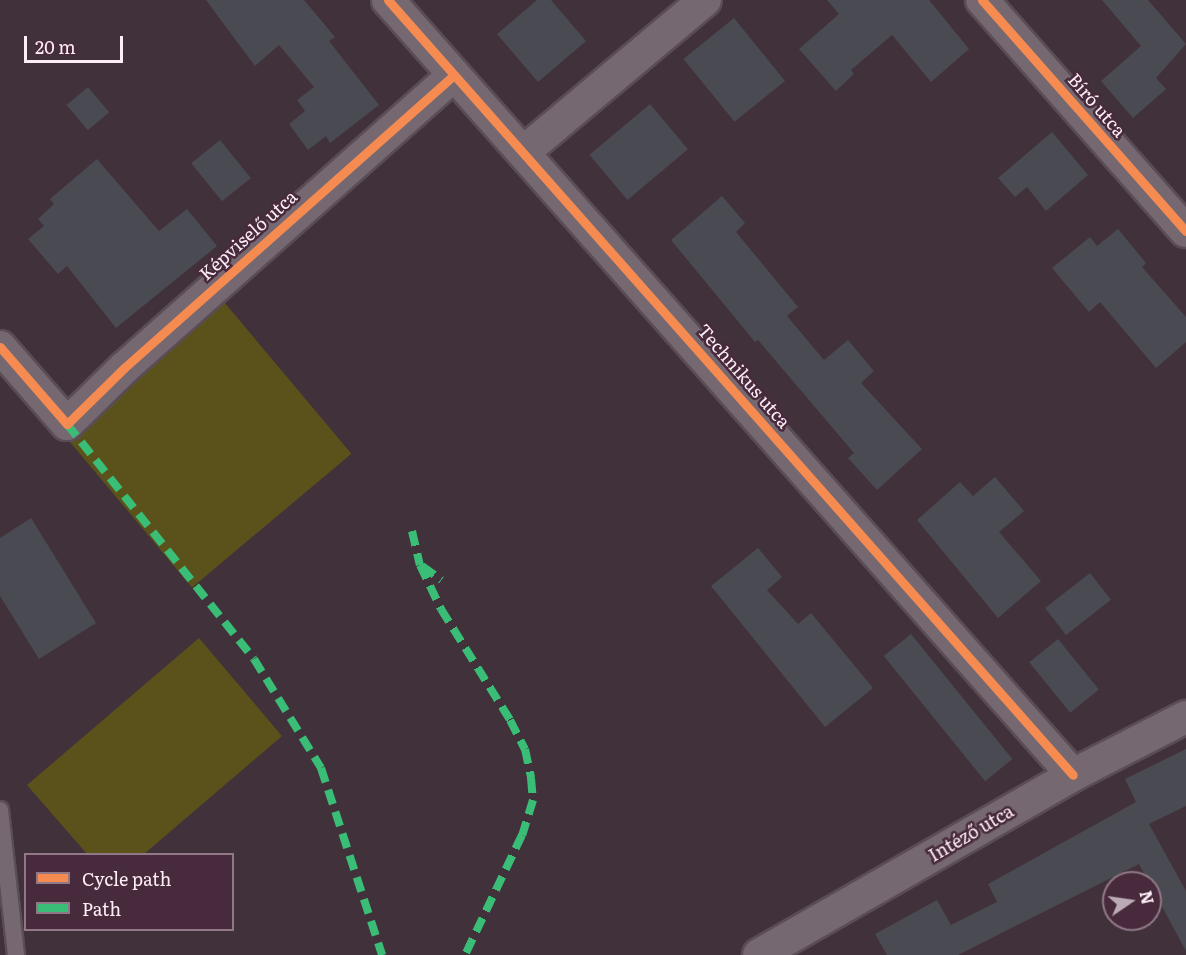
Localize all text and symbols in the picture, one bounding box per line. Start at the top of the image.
scale bar [27,24,126,62]
text: 20 m [35,33,76,60]
street label: Bíró utca [1064,69,1130,141]
street label: Képviselő utca [195,186,301,284]
street label: Technikus utca [693,320,795,432]
street label: Intéző utca [925,800,1017,866]
legend [24,853,234,931]
text: Cycle path [82,865,171,892]
north arrow [1102,871,1162,931]
text: N [1134,888,1161,907]
text: Path [82,895,121,922]

